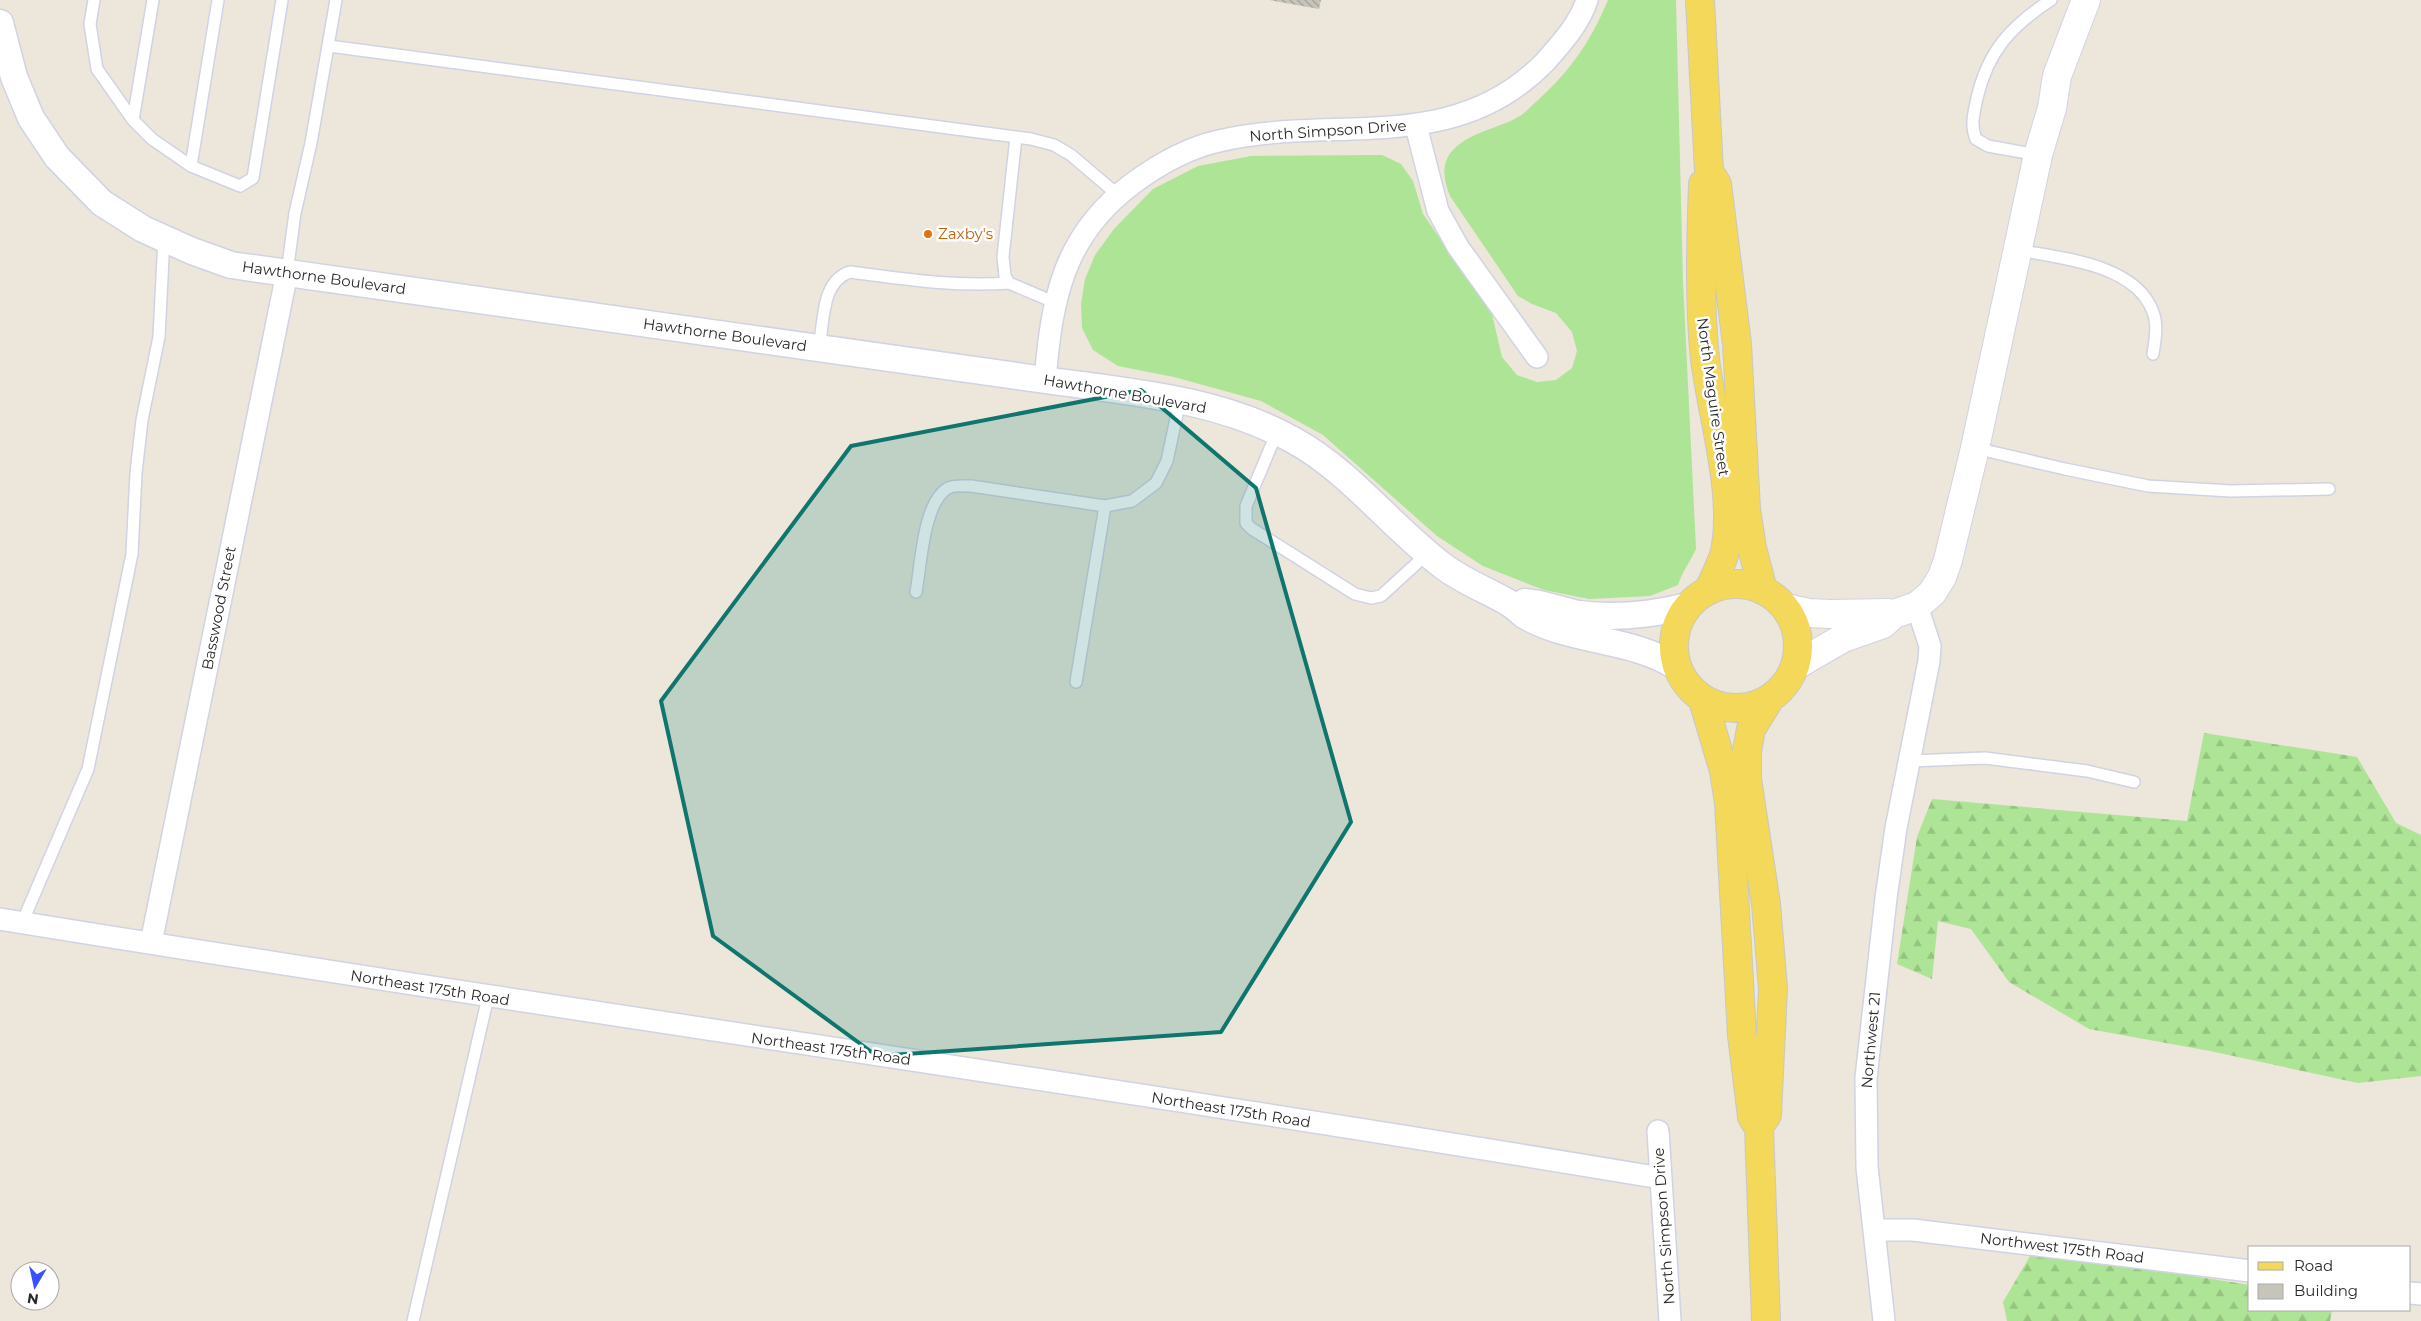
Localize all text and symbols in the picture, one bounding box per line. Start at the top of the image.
street label: North Simpson Drive [1249,116,1407,145]
place label: Zaxby's [938,224,993,243]
marker: Zaxby's [922,228,934,240]
street label: Hawthorne Boulevard [241,257,407,298]
street label: Hawthorne Boulevard [642,314,808,355]
street label: North Maguire Street [1693,317,1734,477]
street label: Hawthorne Boulevard [1042,370,1208,417]
street label: Basswood Street [197,544,240,671]
street label: Northeast 175th Road [349,966,511,1009]
street label: Northwest 21 [1857,991,1884,1089]
street label: Northeast 175th Road [750,1028,912,1069]
street label: Northeast 175th Road [1150,1088,1312,1131]
street label: North Simpson Drive [1649,1147,1678,1305]
street label: Northwest 175th Road [1979,1228,2145,1267]
legend [2248,1246,2411,1311]
text: Road [2294,1256,2333,1275]
north arrow [10,1261,60,1311]
text: Building [2294,1281,2358,1300]
text: N [26,1289,40,1309]

